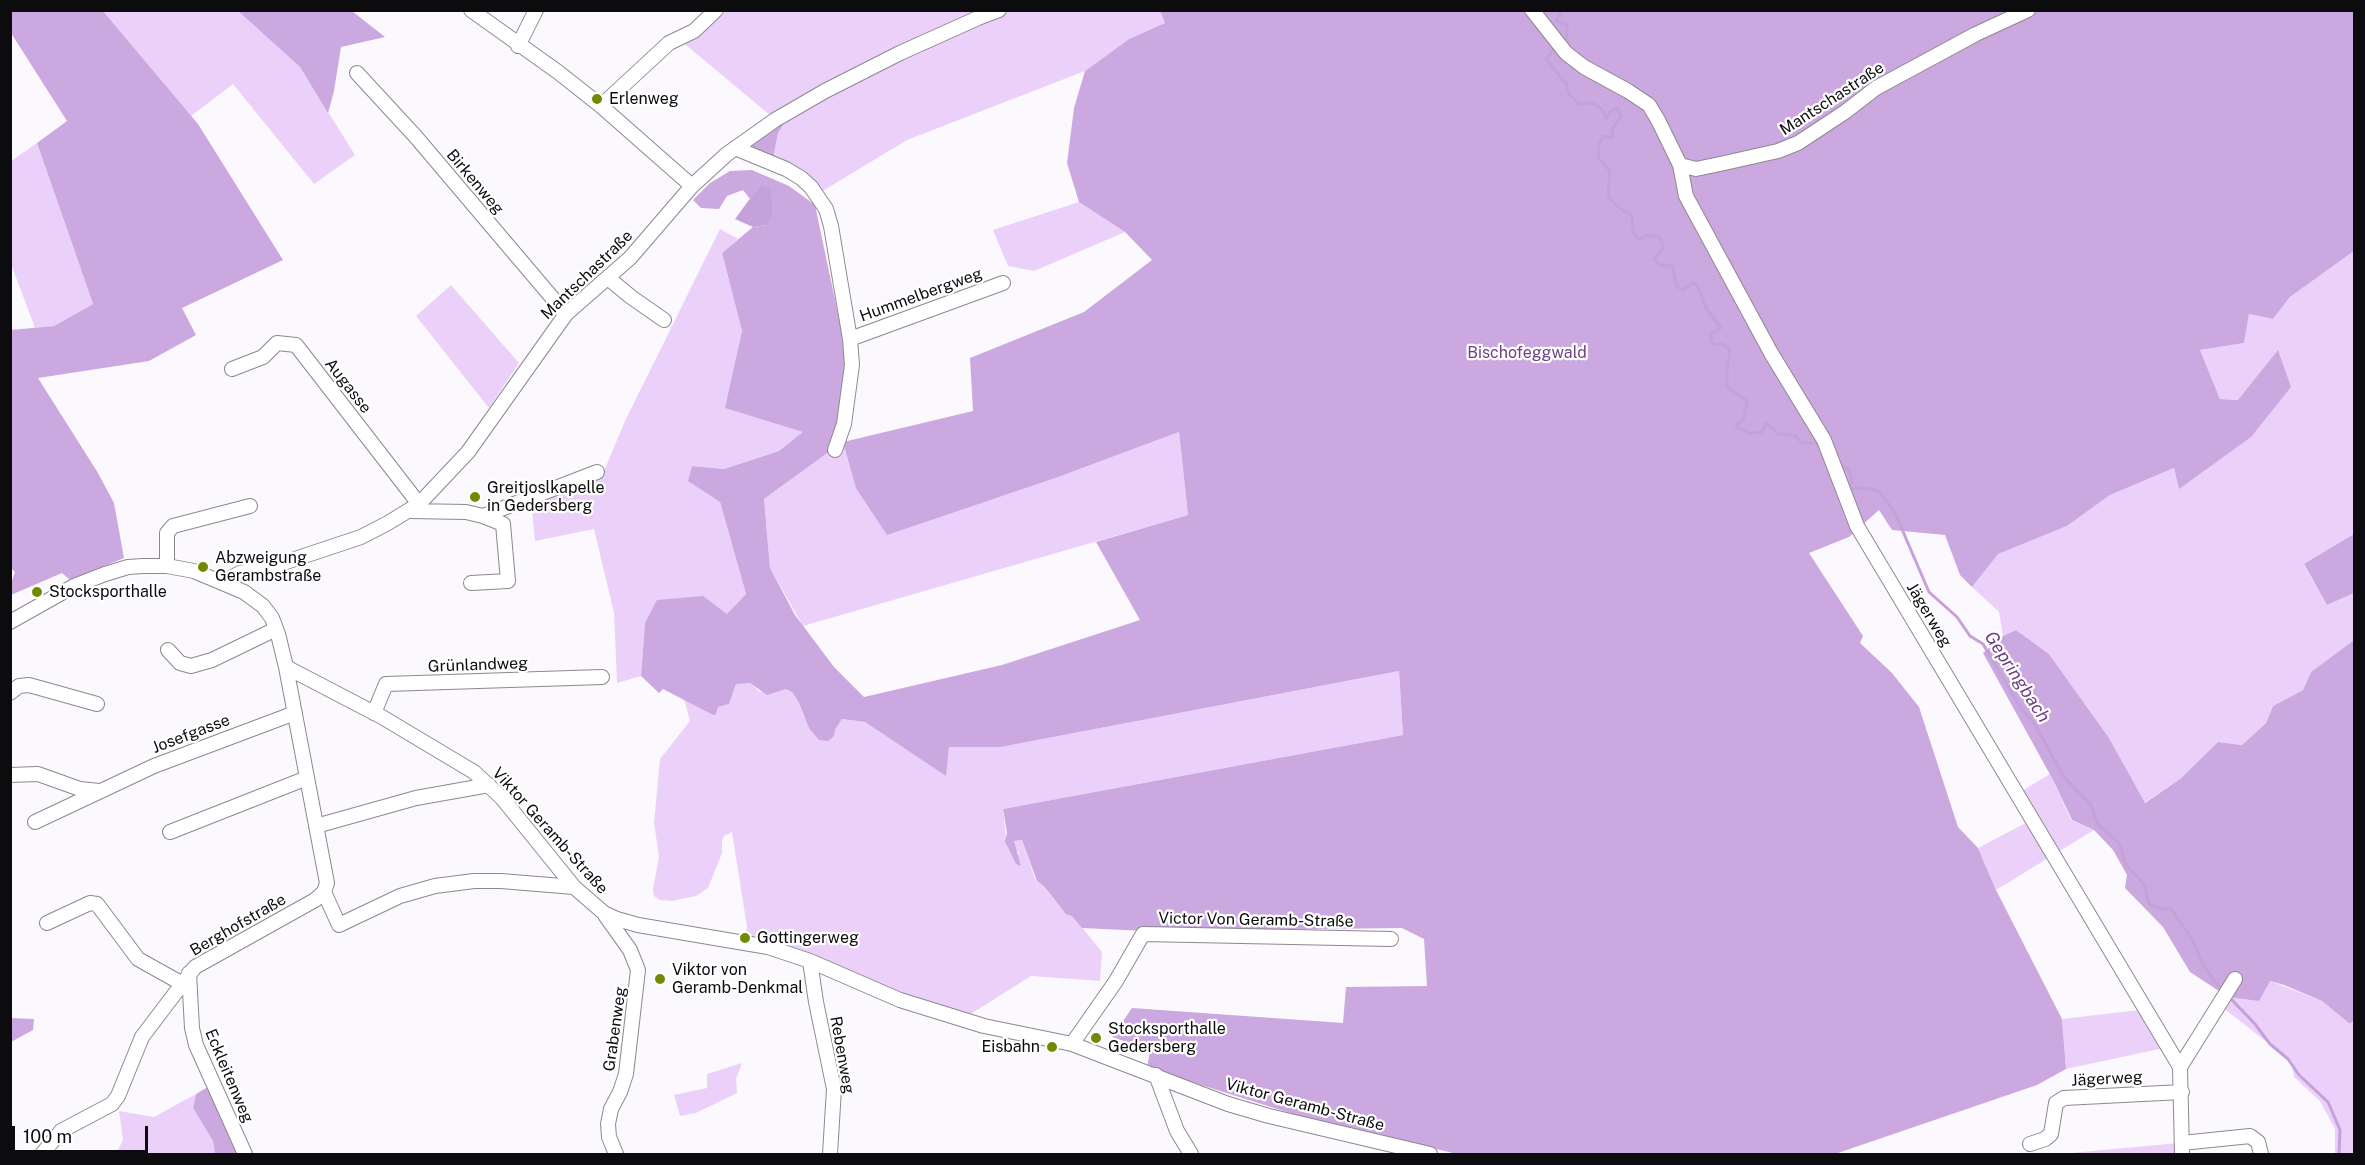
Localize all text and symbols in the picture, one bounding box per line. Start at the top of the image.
street label: Mantschastraße [1776,58,1888,140]
place label: Erlenweg [609,89,679,109]
marker: Erlenweg [590,92,604,106]
street label: Birkenweg [442,146,508,218]
street label: Mantschastraße [537,226,637,324]
street label: Hummelbergweg [857,264,985,326]
park label: Bischofeggwald [1467,343,1587,363]
street label: Augasse [321,355,375,417]
place label: Greitjoslkapelle in Gedersberg [487,478,605,516]
marker: Greitjoslkapelle in Gedersberg [468,490,482,504]
place label: Abzweigung Gerambstraße [215,548,321,586]
marker: Abzweigung Gerambstraße [196,560,210,574]
street label: Jägerweg [1902,579,1956,651]
place label: Stocksporthalle [49,582,167,602]
marker: Stocksporthalle [30,585,44,599]
water label: Gepringbach [1980,627,2054,727]
street label: Grünlandweg [428,654,528,676]
street label: Josefgasse [149,710,233,758]
street label: Viktor Geramb-Straße [488,764,612,898]
street label: Berghofstraße [187,890,289,960]
street label: Victor Von Geramb-Straße [1158,909,1354,931]
place label: Gottingerweg [757,928,859,948]
marker: Gottingerweg [738,931,752,945]
place label: Viktor von Geramb-Denkmal [672,960,803,998]
marker: Viktor von Geramb-Denkmal [653,972,667,986]
street label: Grabenweg [600,985,630,1073]
street label: Rebenweg [826,1015,858,1095]
place label: Stocksporthalle Gedersberg [1108,1019,1226,1057]
street label: Eckleitenweg [201,1026,257,1126]
marker: Stocksporthalle Gedersberg [1089,1031,1103,1045]
place label: Eisbahn [981,1037,1040,1057]
marker: Eisbahn [1045,1040,1059,1054]
street label: Jägerweg [2071,1068,2143,1090]
street label: Viktor Geramb-Straße [1224,1075,1386,1135]
scale bar [15,1114,152,1152]
text: 100 m [23,1126,72,1147]

